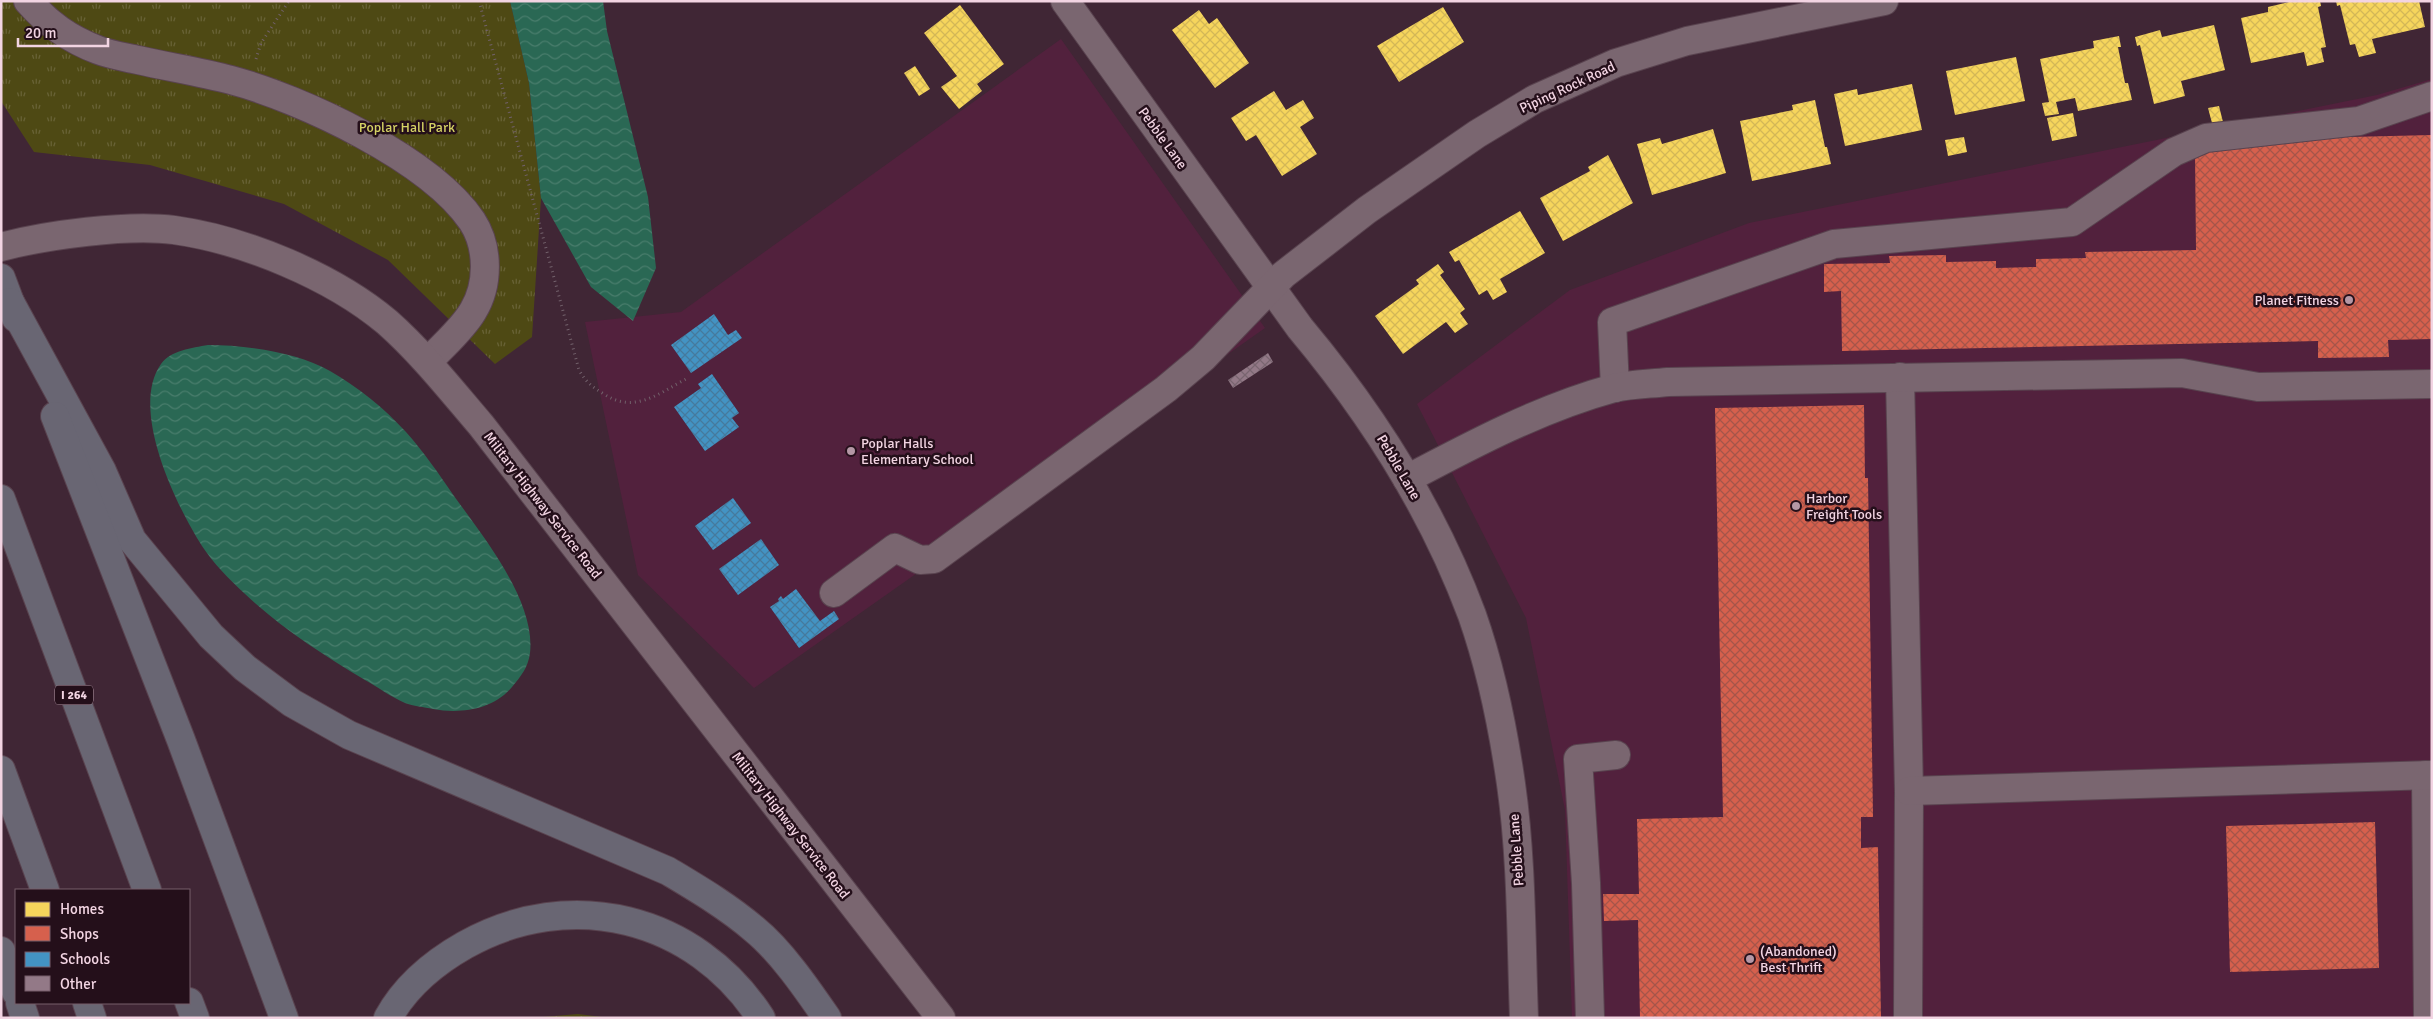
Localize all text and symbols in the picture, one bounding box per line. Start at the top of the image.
scale bar [18,15,108,47]
text: 20 m [25,24,56,42]
street label: Piping Rock Road [1517,58,1618,117]
street label: Pebble Lane [1134,104,1191,173]
park label: Poplar Hall Park [359,119,455,136]
place label: Planet Fitness [2254,292,2339,309]
marker: Planet Fitness [2343,294,2355,306]
street label: Military Highway Service Road [480,429,605,582]
street label: Pebble Lane [1373,432,1424,503]
place label: Poplar Halls Elementary School [861,435,974,468]
marker: Poplar Halls Elementary School [845,445,857,457]
place label: Harbor Freight Tools [1806,490,1882,523]
marker: Harbor Freight Tools [1790,500,1802,512]
road number: I 264 [55,686,93,704]
street label: Military Highway Service Road [728,749,853,902]
street label: Pebble Lane [1505,813,1528,887]
legend [15,889,190,1004]
text: Homes [60,900,104,918]
text: Shops [60,925,99,943]
place label: (Abandoned) Best Thrift [1760,943,1837,976]
text: Schools [60,950,111,968]
marker: (Abandoned) Best Thrift [1744,953,1756,965]
text: Other [60,975,97,993]

